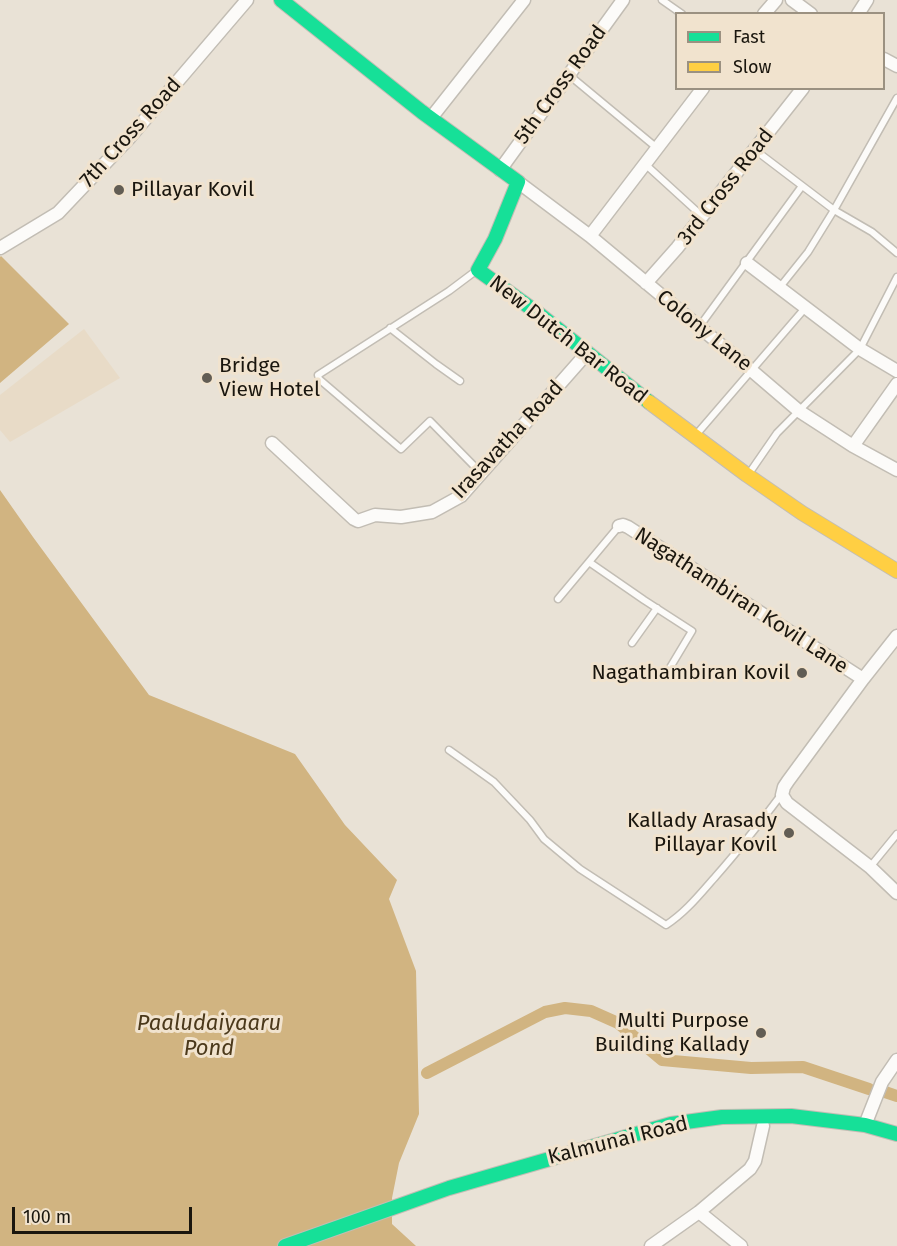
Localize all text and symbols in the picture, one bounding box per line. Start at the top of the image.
legend [675,12,885,90]
street label: 5th Cross Road [510,21,612,149]
text: Fast [733,26,765,48]
text: Slow [733,56,771,78]
street label: 7th Cross Road [75,73,187,193]
street label: 3rd Cross Road [673,124,779,250]
place label: Pillayar Kovil [131,177,254,203]
marker: Pillayar Kovil [112,183,126,197]
street label: New Dutch Bar Road [484,270,652,410]
street label: Colony Lane [651,285,757,377]
place label: Bridge View Hotel [219,353,320,403]
marker: Bridge View Hotel [200,371,214,385]
street label: Irasavatha Road [447,376,569,504]
street label: Nagathambiran Kovil Lane [630,522,852,680]
place label: Nagathambiran Kovil [591,660,790,686]
marker: Nagathambiran Kovil [795,666,809,680]
place label: Kallady Arasady Pillayar Kovil [627,808,777,858]
marker: Kallady Arasady Pillayar Kovil [782,826,796,840]
place label: Multi Purpose Building Kallady [595,1008,749,1058]
water label: Paaludaiyaaru Pond [137,1011,281,1062]
marker: Multi Purpose Building Kallady [754,1026,768,1040]
street label: Kalmunai Road [545,1111,691,1171]
scale bar [15,1195,195,1233]
text: 100 m [23,1206,71,1228]

